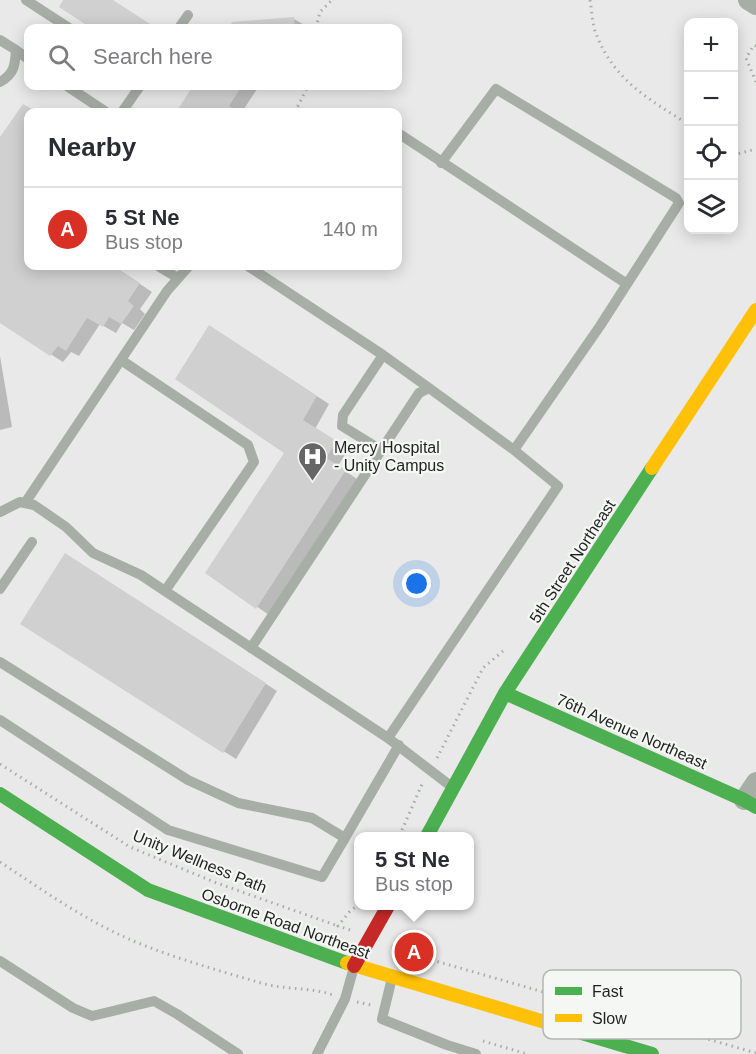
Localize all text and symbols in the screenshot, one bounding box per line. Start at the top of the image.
map controls [684,18,738,234]
button: + [684,18,738,72]
search box [24,24,402,90]
icon: search [45,41,78,74]
text: Search here [93,44,213,69]
button: − [684,72,738,126]
button: locate [684,126,738,180]
text: Nearby [48,132,136,162]
button: layers [684,180,738,234]
text: 5 St Ne [105,205,180,230]
text: A [60,218,75,240]
text: 140 m [322,218,378,240]
text: Bus stop [105,231,183,253]
place label: Mercy Hospital - Unity Campus [334,439,444,474]
hospital icon: Mercy Hospital - Unity Campus [297,440,329,482]
street label: 5th Street Northeast [526,496,619,626]
your location [402,569,431,598]
street label: 76th Avenue Northeast [554,691,710,772]
street label: Unity Wellness Path [130,827,269,896]
popup [354,832,474,910]
text: 5 St Ne [375,847,450,872]
text: Bus stop [375,873,453,895]
street label: Osborne Road Northeast [199,885,373,962]
pin: A [394,930,434,974]
legend [543,970,741,1039]
text: Fast [592,983,624,1000]
text: Slow [592,1010,627,1027]

